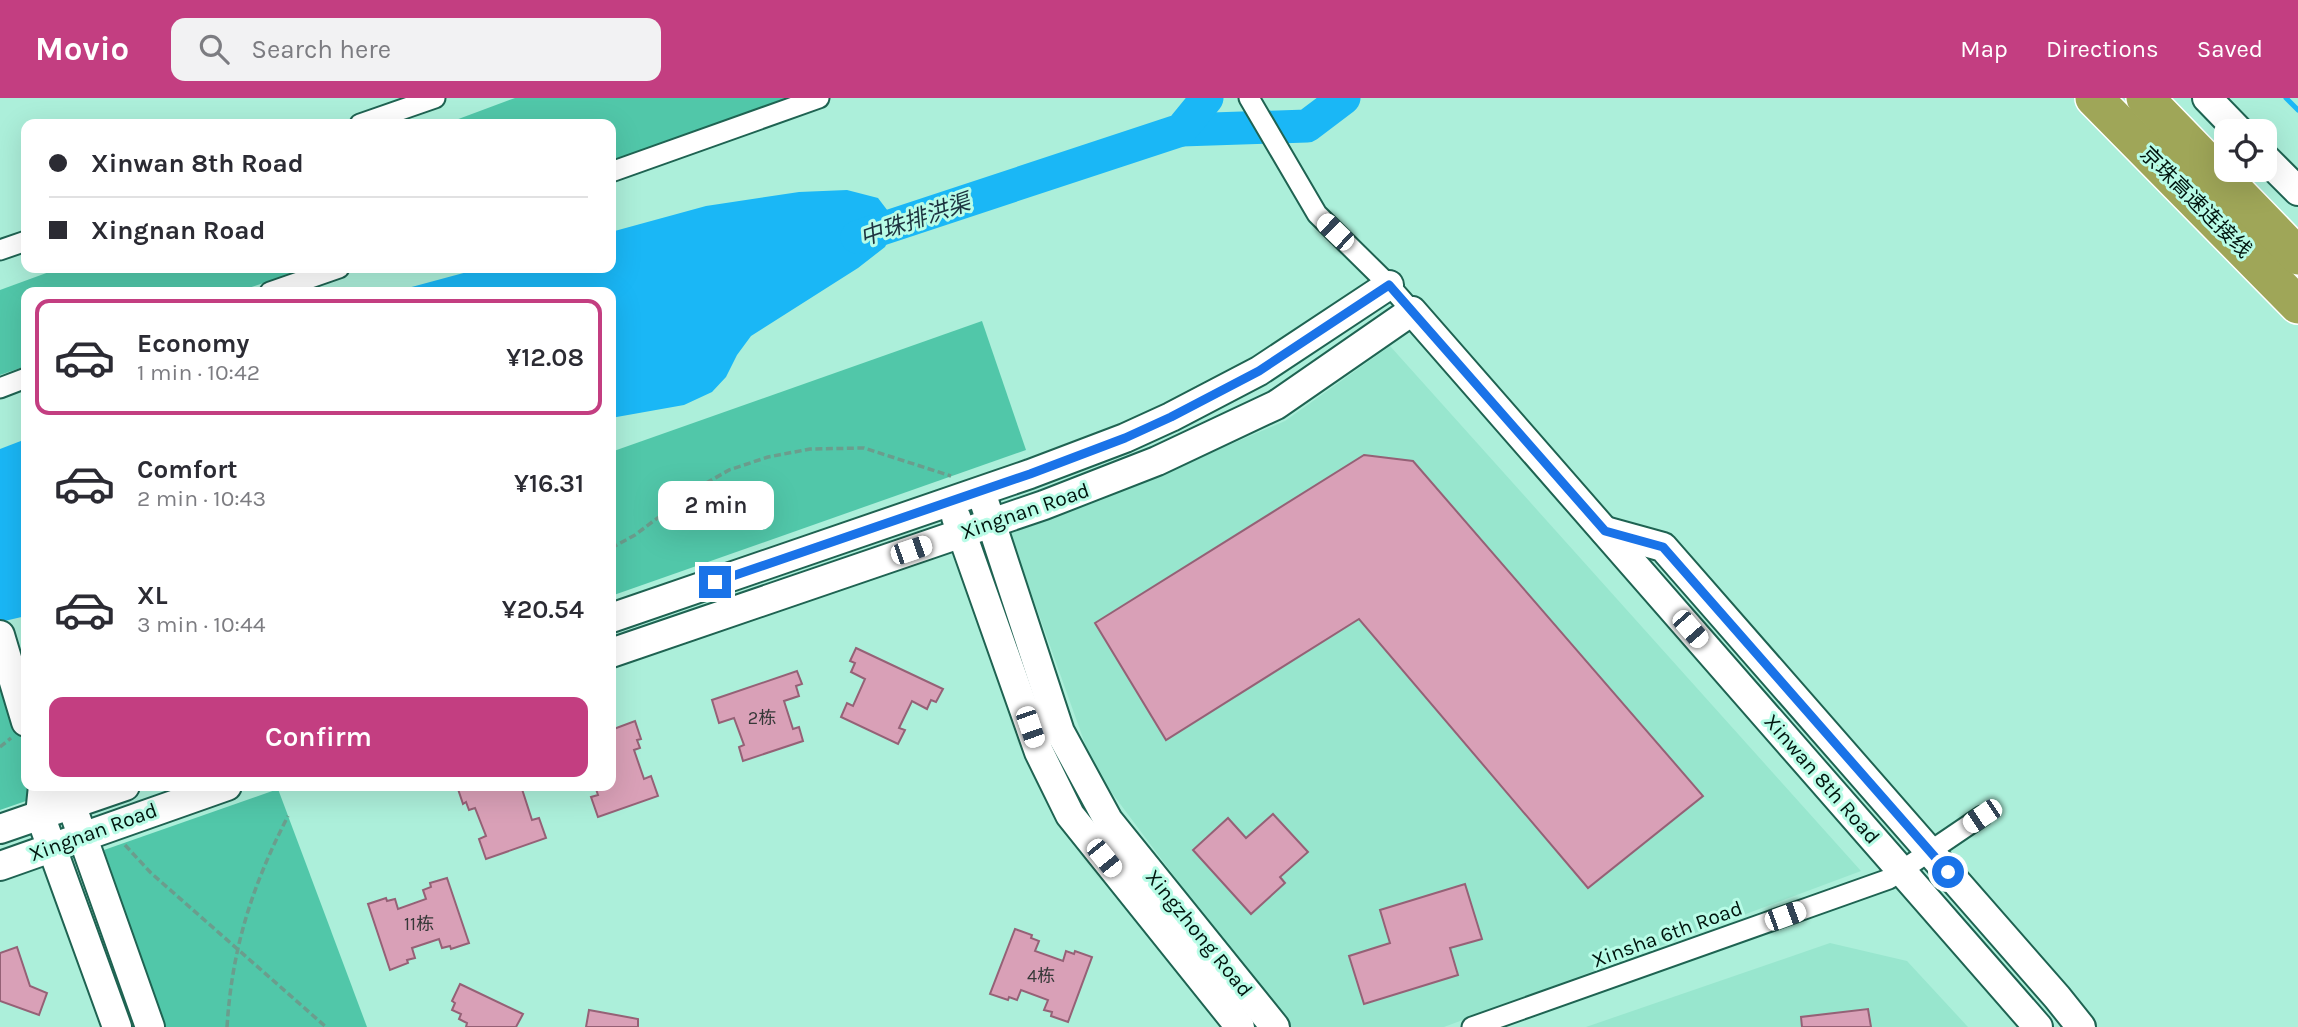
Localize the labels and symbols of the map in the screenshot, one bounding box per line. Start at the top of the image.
street label: 京珠高速连接线 [2136,142,2256,262]
water label: 中珠排洪渠 [856,188,977,251]
car [1313,210,1358,254]
street label: Xingnan Road [958,478,1092,544]
callout: 2 min [657,480,773,530]
car [888,533,935,567]
route end [699,566,731,598]
car [1669,606,1712,652]
car [1014,704,1047,750]
house number: 2栋 [748,707,776,729]
street label: Xinwan 8th Road [1759,709,1885,849]
car [1959,796,2006,836]
street label: Xingnan Road [26,798,160,866]
car [1083,835,1126,881]
route start [1932,856,1964,888]
street label: Xingzhong Road [1141,865,1257,1001]
street label: Xinsha 6th Road [1588,896,1746,972]
car [1762,899,1809,933]
house number: 11栋 [404,913,434,935]
house number: 4栋 [1027,965,1055,987]

